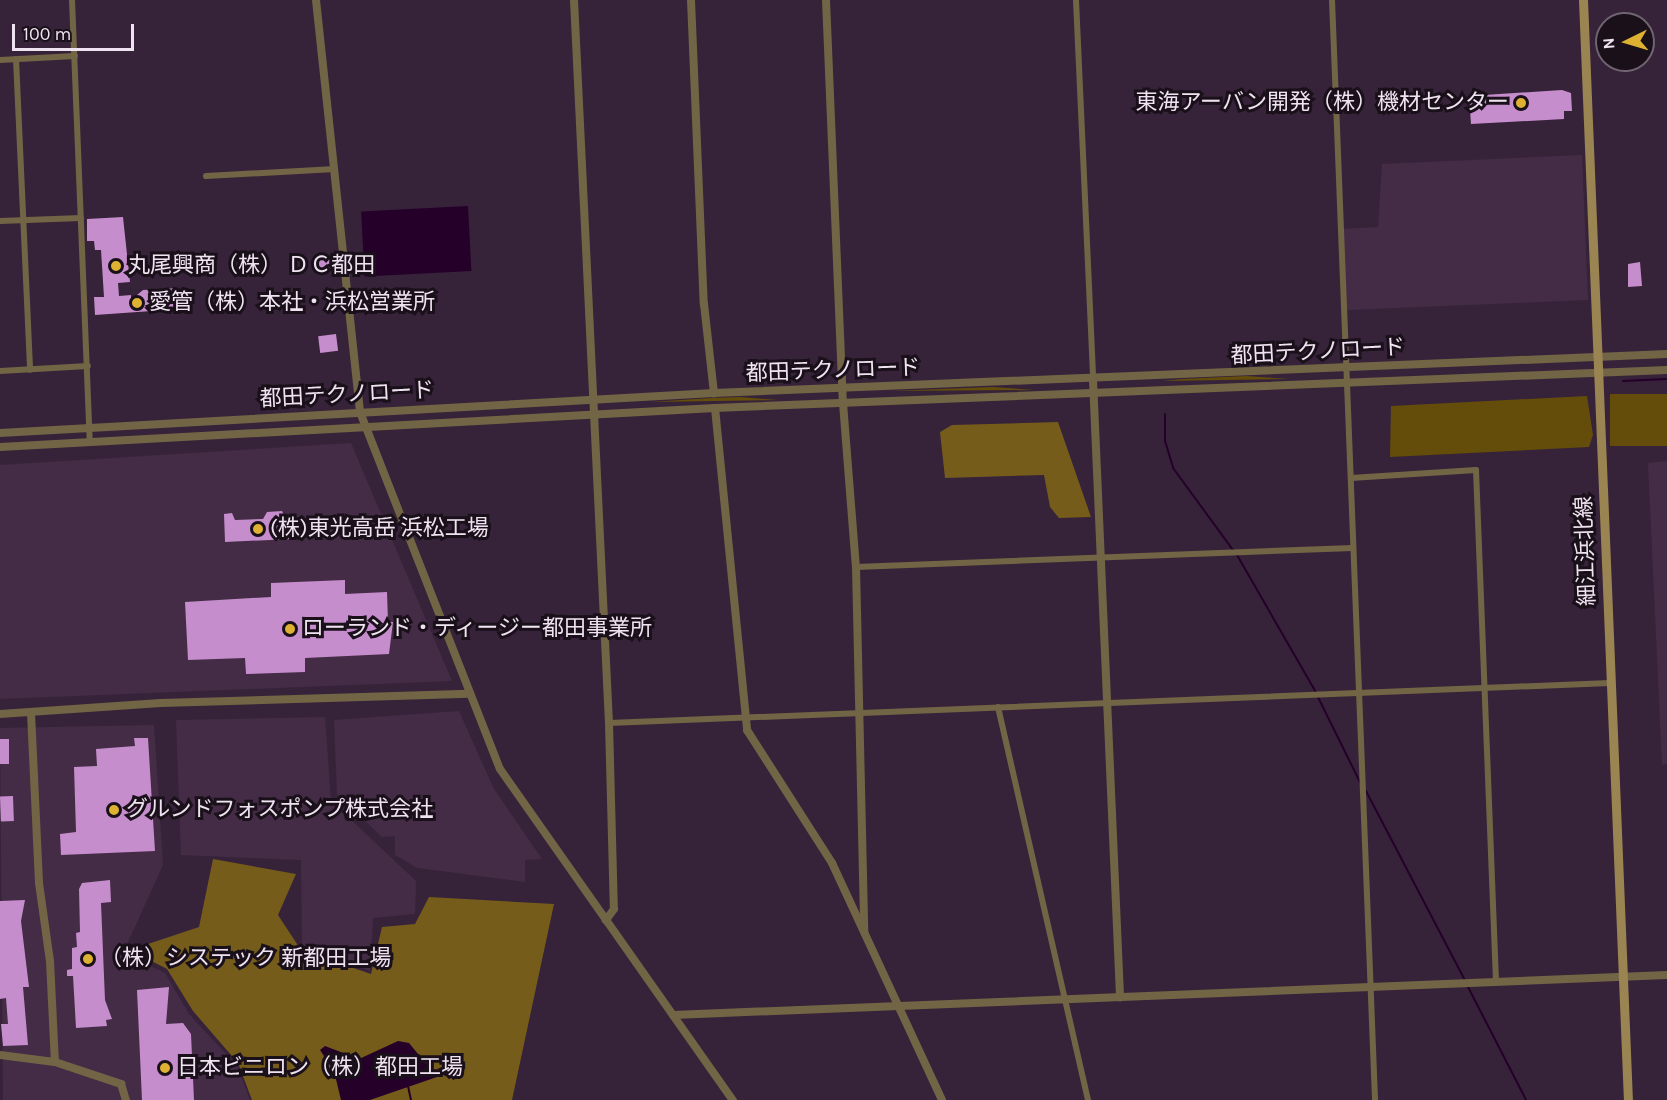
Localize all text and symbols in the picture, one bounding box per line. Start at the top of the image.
scale bar [15,12,136,50]
north arrow [1595,12,1655,72]
text: 100 m [23,23,71,45]
text: N [1599,37,1619,50]
place label: 東海アーバン開発（株）機材センター [1136,90,1509,116]
marker: 東海アーバン開発（株）機材センター [1514,96,1528,110]
place label: 丸尾興商（株） ＤＣ都田 [128,253,375,279]
marker: 丸尾興商（株） ＤＣ都田 [109,259,123,273]
place label: 愛管（株）本社・浜松営業所 [149,290,435,316]
marker: 愛管（株）本社・浜松営業所 [130,296,144,310]
street label: 都田テクノロード [1229,334,1407,370]
street label: 都田テクノロード [745,355,921,387]
street label: 都田テクノロード [258,377,436,413]
street label: 細江浜北線 [1571,496,1601,606]
place label: (株)東光高岳 浜松工場 [270,516,489,542]
marker: (株)東光高岳 浜松工場 [251,522,265,536]
place label: ローランド・ディージー都田事業所 [302,616,654,642]
marker: ローランド・ディージー都田事業所 [283,622,297,636]
place label: グルンドフォスポンプ株式会社 [126,797,434,823]
marker: グルンドフォスポンプ株式会社 [107,803,121,817]
place label: （株）システック 新都田工場 [100,946,391,972]
marker: （株）システック 新都田工場 [81,952,95,966]
place label: 日本ビニロン（株）都田工場 [177,1055,463,1081]
marker: 日本ビニロン（株）都田工場 [158,1061,172,1075]

